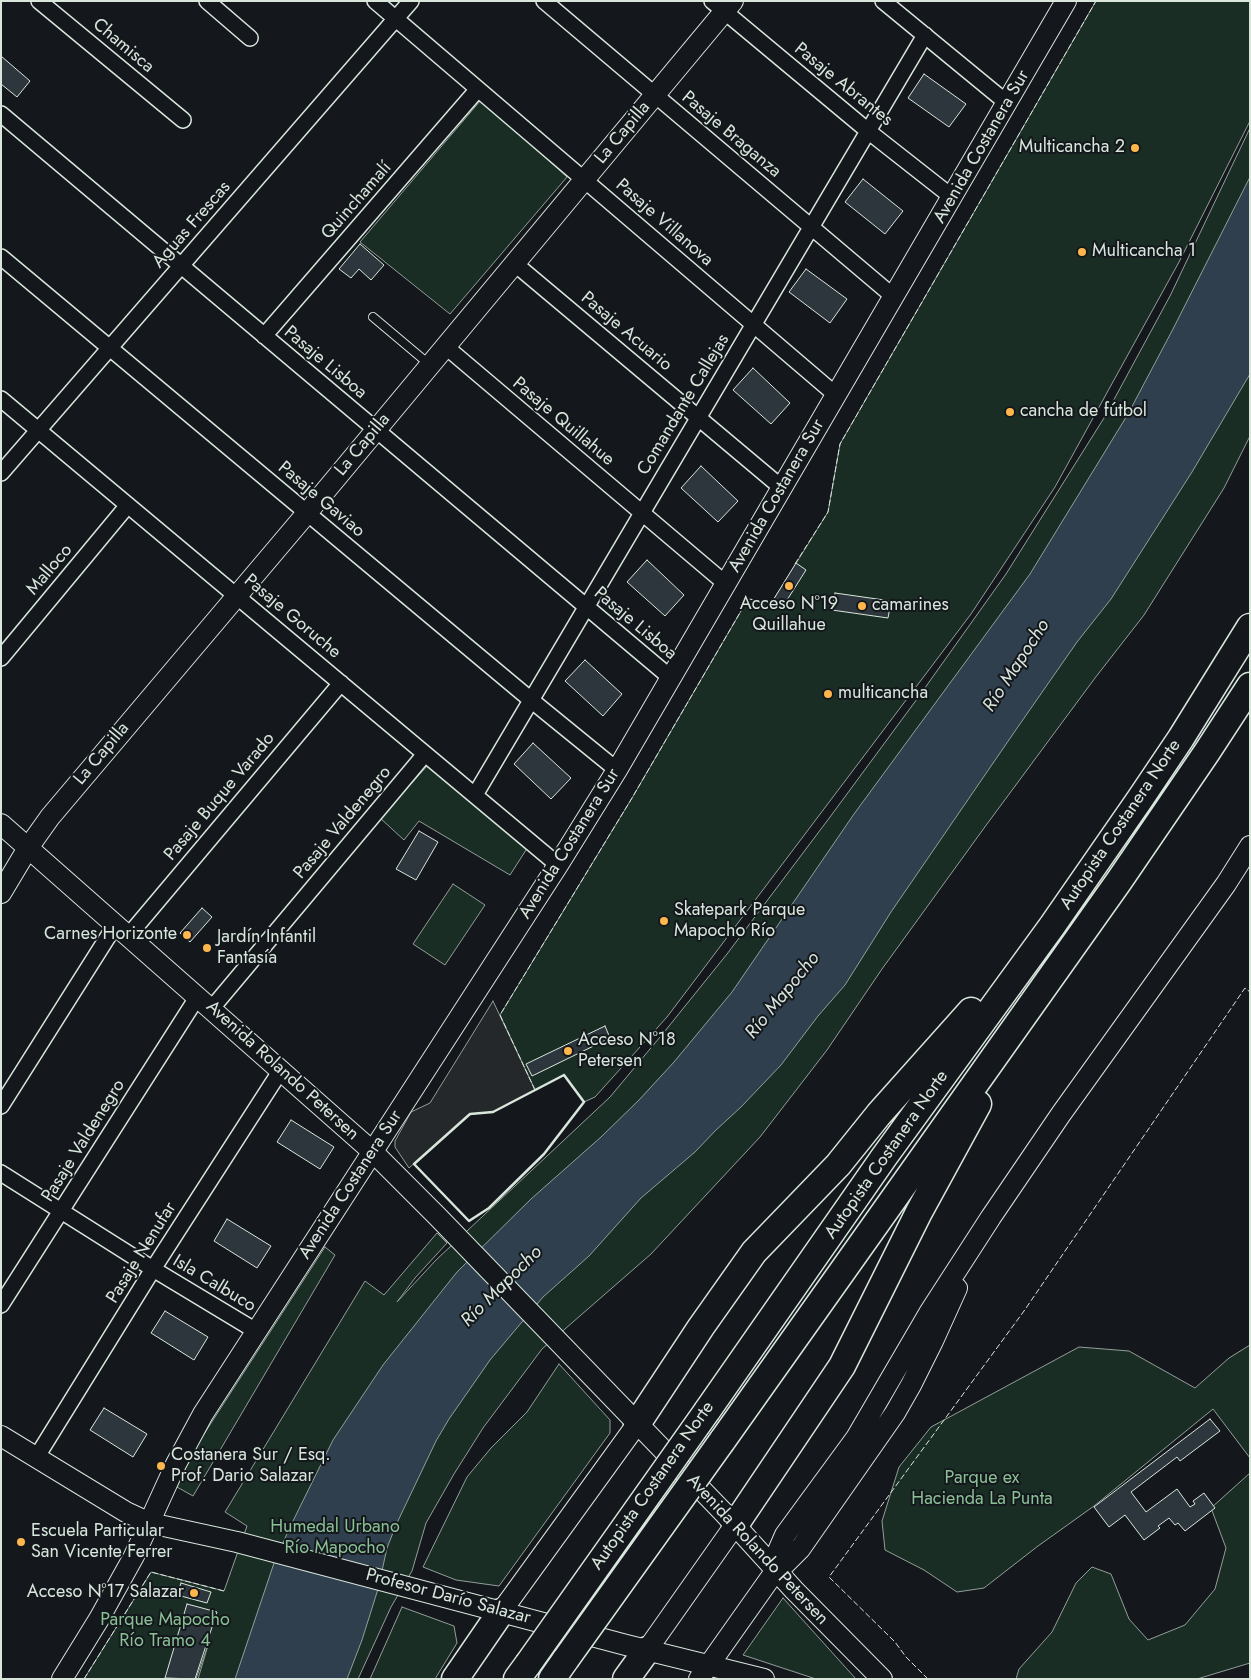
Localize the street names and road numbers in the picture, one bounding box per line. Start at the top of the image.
street label: Chamisca [88,14,158,78]
street label: Pasaje Abrantes [789,39,897,131]
street label: Avenida Costanera Sur [929,67,1035,227]
street label: Pasaje Braganza [677,87,785,183]
street label: La Capilla [591,97,655,169]
street label: Quinchamalí [317,158,397,244]
street label: Pasaje Villanova [611,175,717,271]
street label: Aguas Frescas [148,177,236,273]
street label: Pasaje Acuario [576,288,676,376]
street label: Pasaje Lisboa [279,322,371,404]
street label: Comandante Callejas [633,331,735,479]
street label: Pasaje Quillahue [508,373,618,471]
street label: La Capilla [331,409,395,481]
street label: Avenida Costanera Sur [724,416,830,576]
street label: Pasaje Gaviao [273,457,369,543]
street label: Malloco [23,540,77,600]
street label: Pasaje Goruche [239,570,345,664]
street label: Pasaje Lisboa [589,583,681,665]
street label: La Capilla [70,718,134,790]
street label: Pasaje Buque Varado [160,729,280,865]
street label: Autopista Costanera Norte [1056,736,1186,914]
street label: Pasaje Valdenegro [290,762,396,884]
street label: Avenida Costanera Sur [515,765,625,923]
street label: Avenida Rolando Petersen [201,997,363,1145]
street label: Autopista Costanera Norte [821,1067,953,1243]
street label: Pasaje Valdenegro [38,1076,130,1206]
street label: Avenida Costanera Sur [295,1106,407,1264]
street label: Pasaje Nenufar [102,1198,182,1308]
street label: Isla Calbuco [169,1251,259,1317]
street label: Autopista Costanera Norte [587,1398,719,1574]
street label: Avenida Rolando Petersen [681,1470,833,1630]
street label: Profesor Darío Salazar [363,1565,533,1629]

